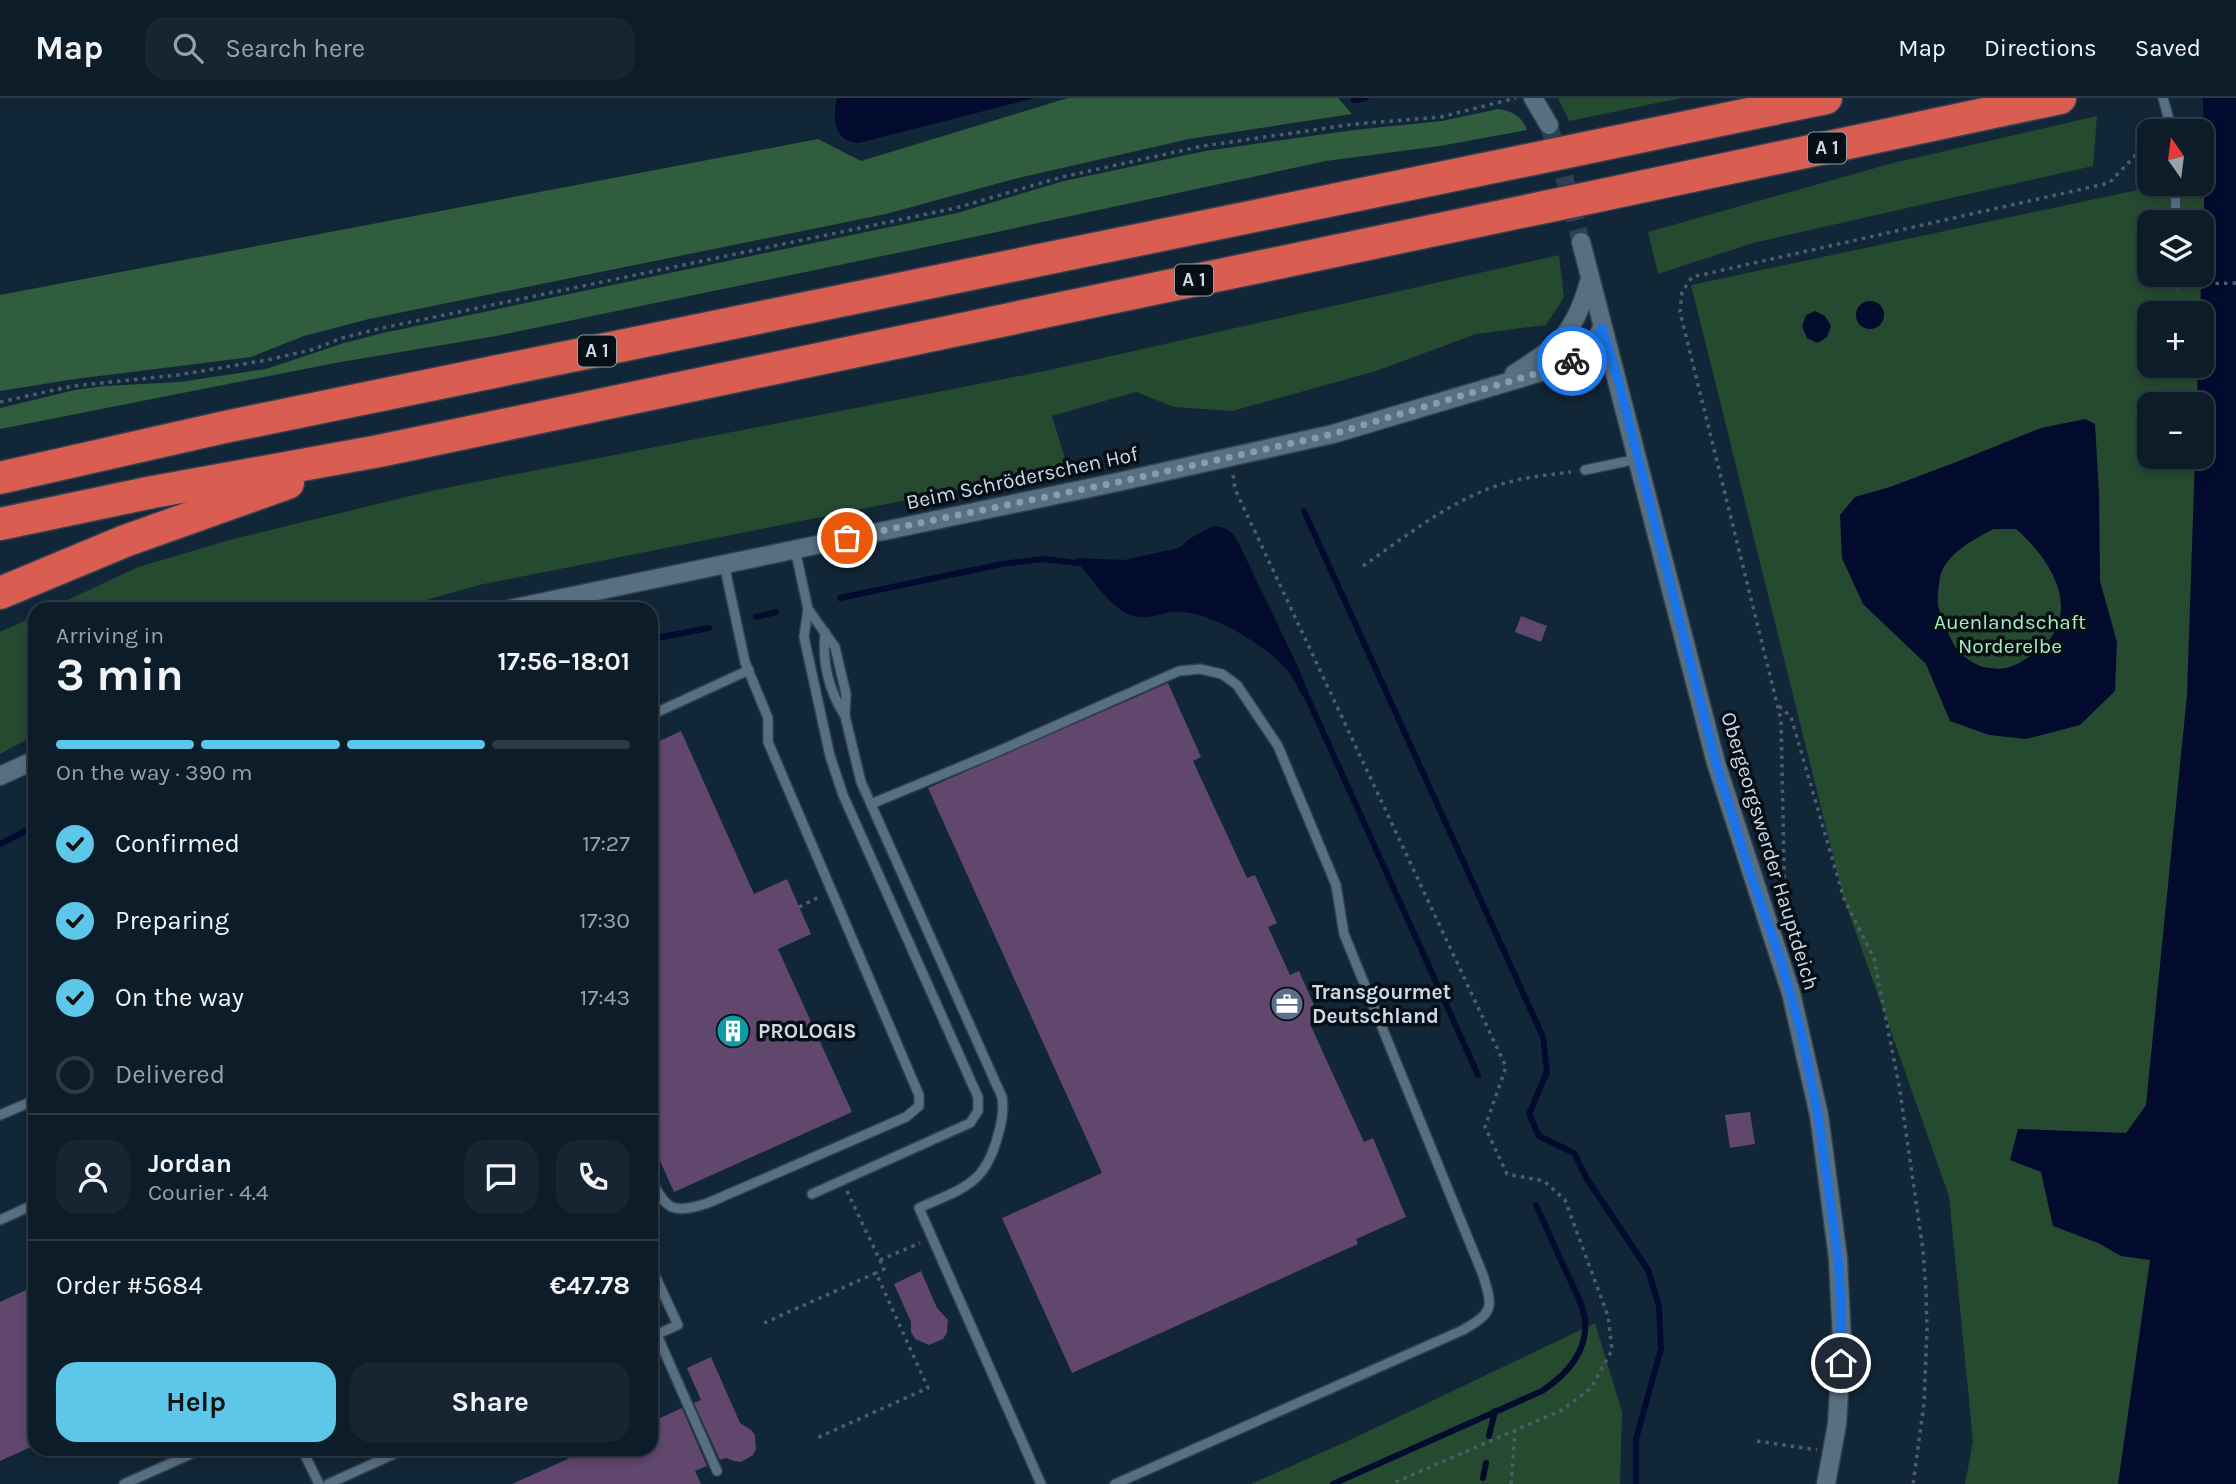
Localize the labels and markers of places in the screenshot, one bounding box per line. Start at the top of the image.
pin [817,508,877,568]
place label: Transgourmet Deutschland [1312,980,1451,1028]
office icon: Transgourmet Deutschland [1268,985,1306,1023]
building icon: PROLOGIS [714,1012,752,1050]
place label: PROLOGIS [758,1019,857,1043]
pin [1811,1333,1871,1393]

